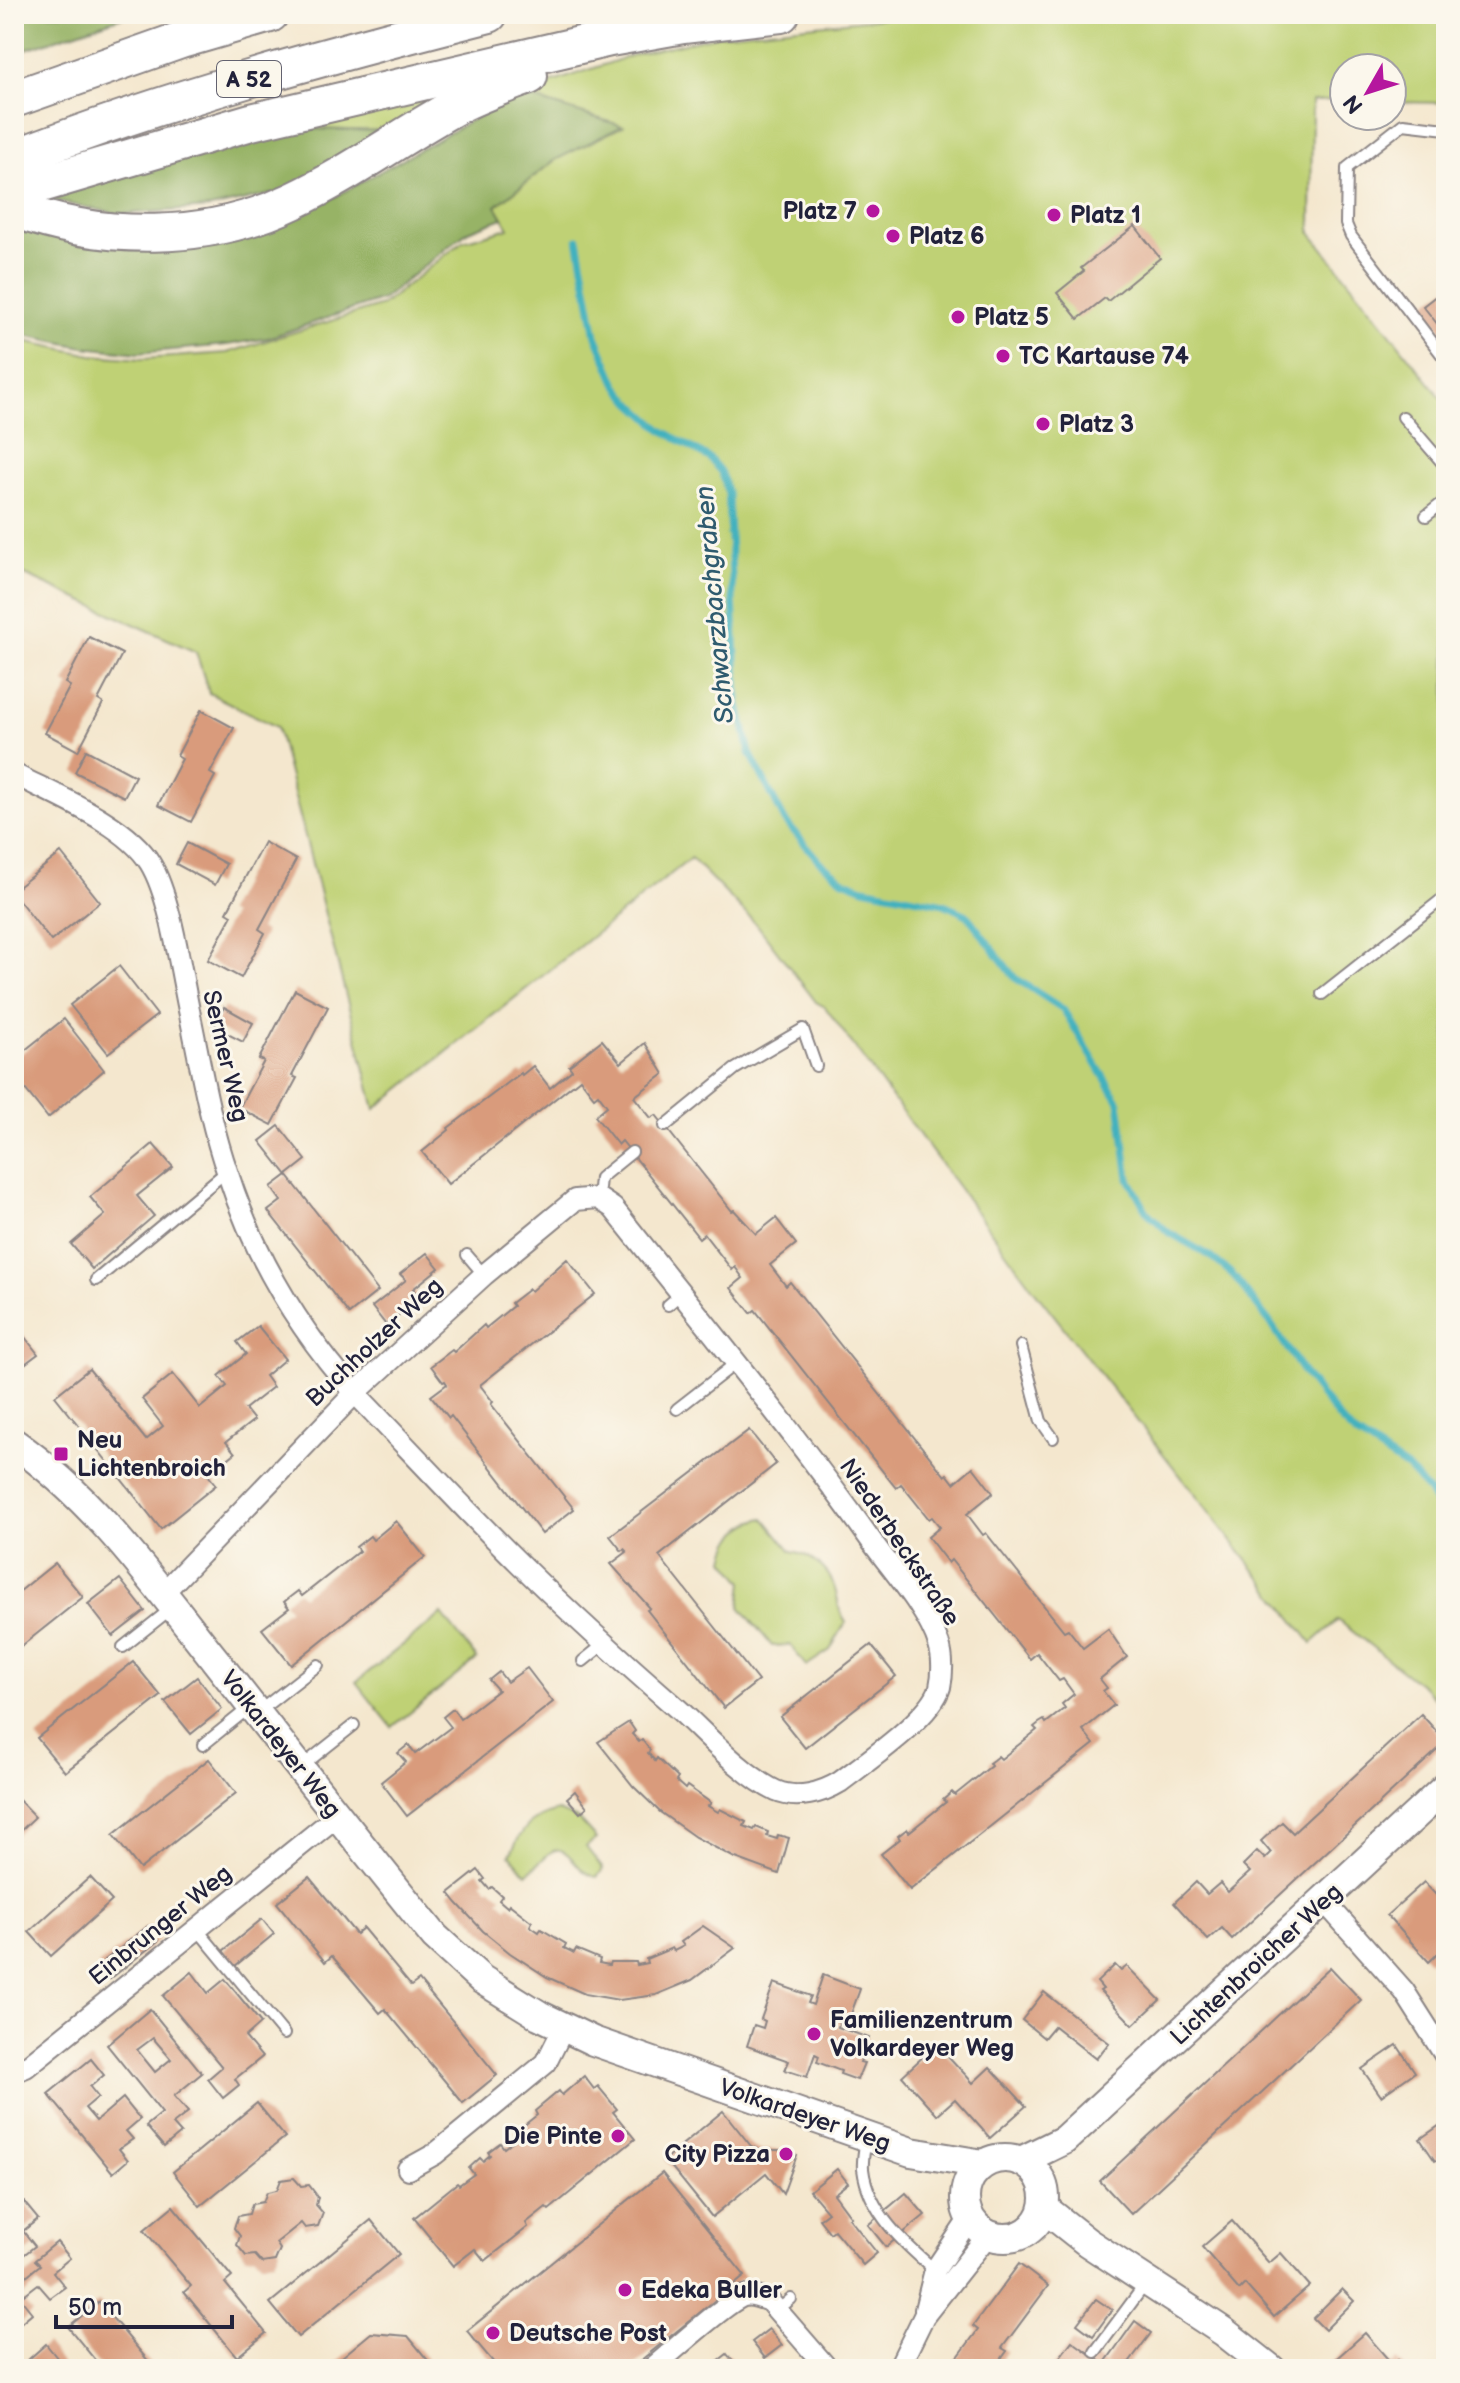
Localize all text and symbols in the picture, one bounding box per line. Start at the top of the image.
north arrow [1328,52,1408,132]
road number: A 52 [217,61,281,97]
text: N [1338,89,1369,119]
place label: Platz 7 [783,197,857,226]
place label: Platz 1 [1070,201,1141,230]
marker: Platz 7 [864,202,882,220]
marker: Platz 1 [1045,206,1063,224]
place label: Platz 6 [909,222,985,251]
marker: Platz 6 [884,227,902,245]
place label: Platz 5 [974,303,1049,332]
marker: Platz 5 [949,308,967,326]
place label: TC Kartause 74 [1019,342,1189,371]
marker: TC Kartause 74 [994,347,1012,365]
place label: Platz 3 [1059,410,1134,439]
marker: Platz 3 [1034,415,1052,433]
water label: Schwarzbachgraben [690,485,741,725]
street label: Sermer Weg [196,987,255,1125]
street label: Buchholzer Weg [300,1272,449,1413]
place label: Neu Lichtenbroich [77,1426,226,1483]
marker: Neu Lichtenbroich [52,1445,70,1463]
street label: Niederbeckstraße [833,1453,966,1631]
street label: Volkardeyer Weg [214,1665,347,1824]
street label: Einbrunger Weg [83,1859,238,1992]
street label: Lichtenbroicher Weg [1165,1877,1348,2051]
place label: Familienzentrum Volkardeyer Weg [830,2006,1014,2063]
marker: Familienzentrum Volkardeyer Weg [805,2025,823,2043]
street label: Volkardeyer Weg [715,2073,894,2158]
place label: Die Pinte [503,2122,602,2151]
marker: Die Pinte [609,2127,627,2145]
place label: City Pizza [665,2140,770,2169]
marker: City Pizza [777,2145,795,2163]
place label: Edeka Buller [641,2276,783,2305]
scale bar [56,2279,232,2329]
marker: Edeka Buller [616,2281,634,2299]
text: 50 m [68,2293,122,2322]
place label: Deutsche Post [509,2319,667,2348]
marker: Deutsche Post [484,2324,502,2342]

